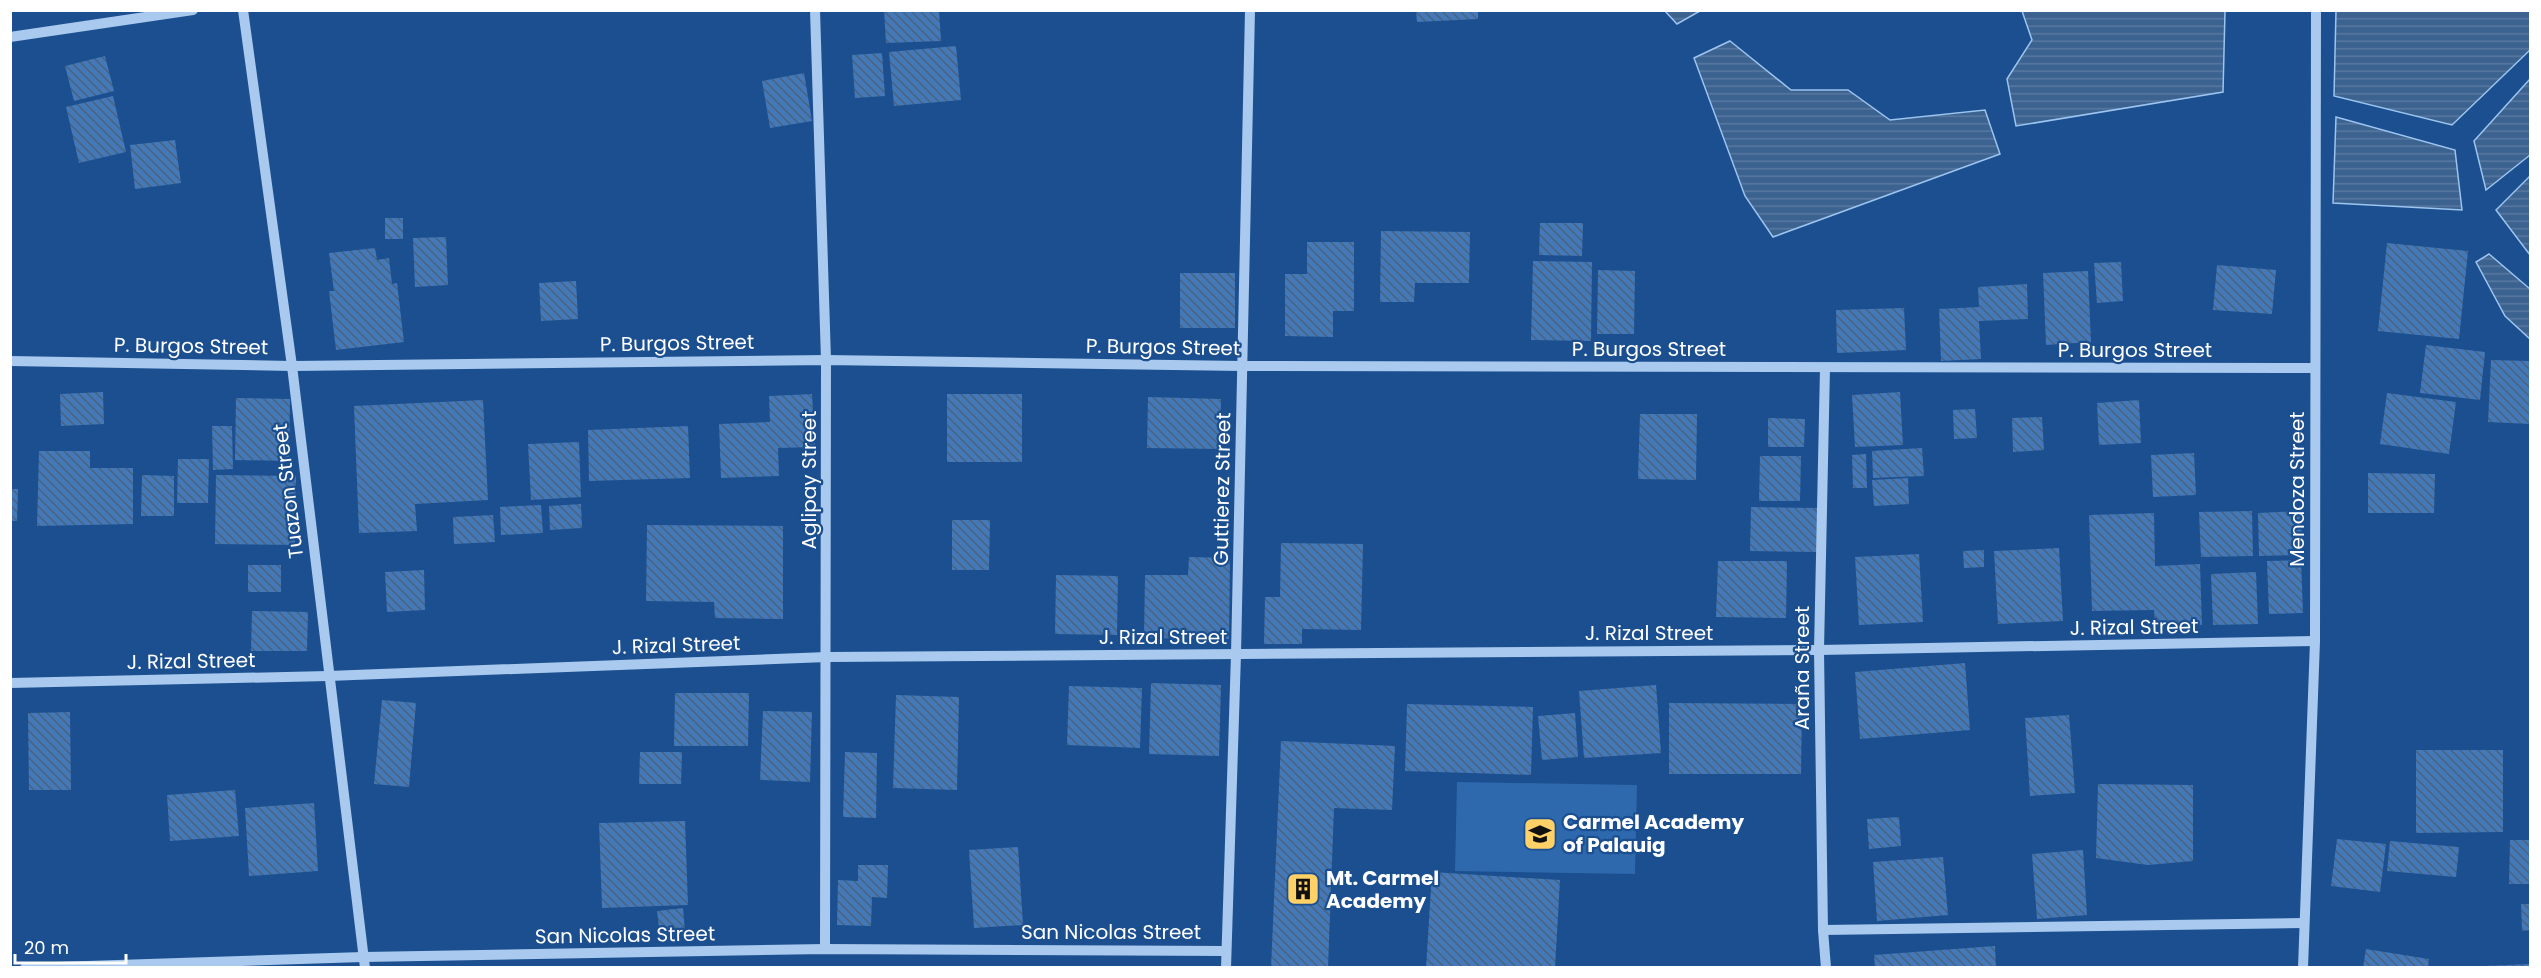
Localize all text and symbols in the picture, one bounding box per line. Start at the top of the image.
street label: P. Burgos Street [600,328,754,358]
street label: P. Burgos Street [114,331,268,361]
street label: P. Burgos Street [1086,332,1240,362]
street label: P. Burgos Street [1572,335,1726,363]
street label: P. Burgos Street [2058,336,2212,364]
street label: Aglipay Street [795,410,823,550]
street label: Mendoza Street [2283,411,2311,567]
street label: Guttierez Street [1207,412,1237,566]
street label: Tuazon Street [266,422,310,560]
street label: Araña Street [1788,606,1816,730]
street label: J. Rizal Street [2069,612,2199,642]
street label: J. Rizal Street [1585,619,1713,647]
street label: J. Rizal Street [1099,623,1227,651]
street label: J. Rizal Street [611,629,741,661]
street label: J. Rizal Street [126,646,256,676]
place label: Carmel Academy of Palauig [1563,808,1745,859]
school or university icon: Carmel Academy of Palauig [1522,816,1558,852]
place label: Mt. Carmel Academy [1326,864,1439,915]
building icon: Mt. Carmel Academy [1285,871,1321,907]
street label: San Nicolas Street [1021,918,1201,946]
street label: San Nicolas Street [535,919,715,951]
scale bar [15,927,126,965]
text: 20 m [24,935,69,960]

